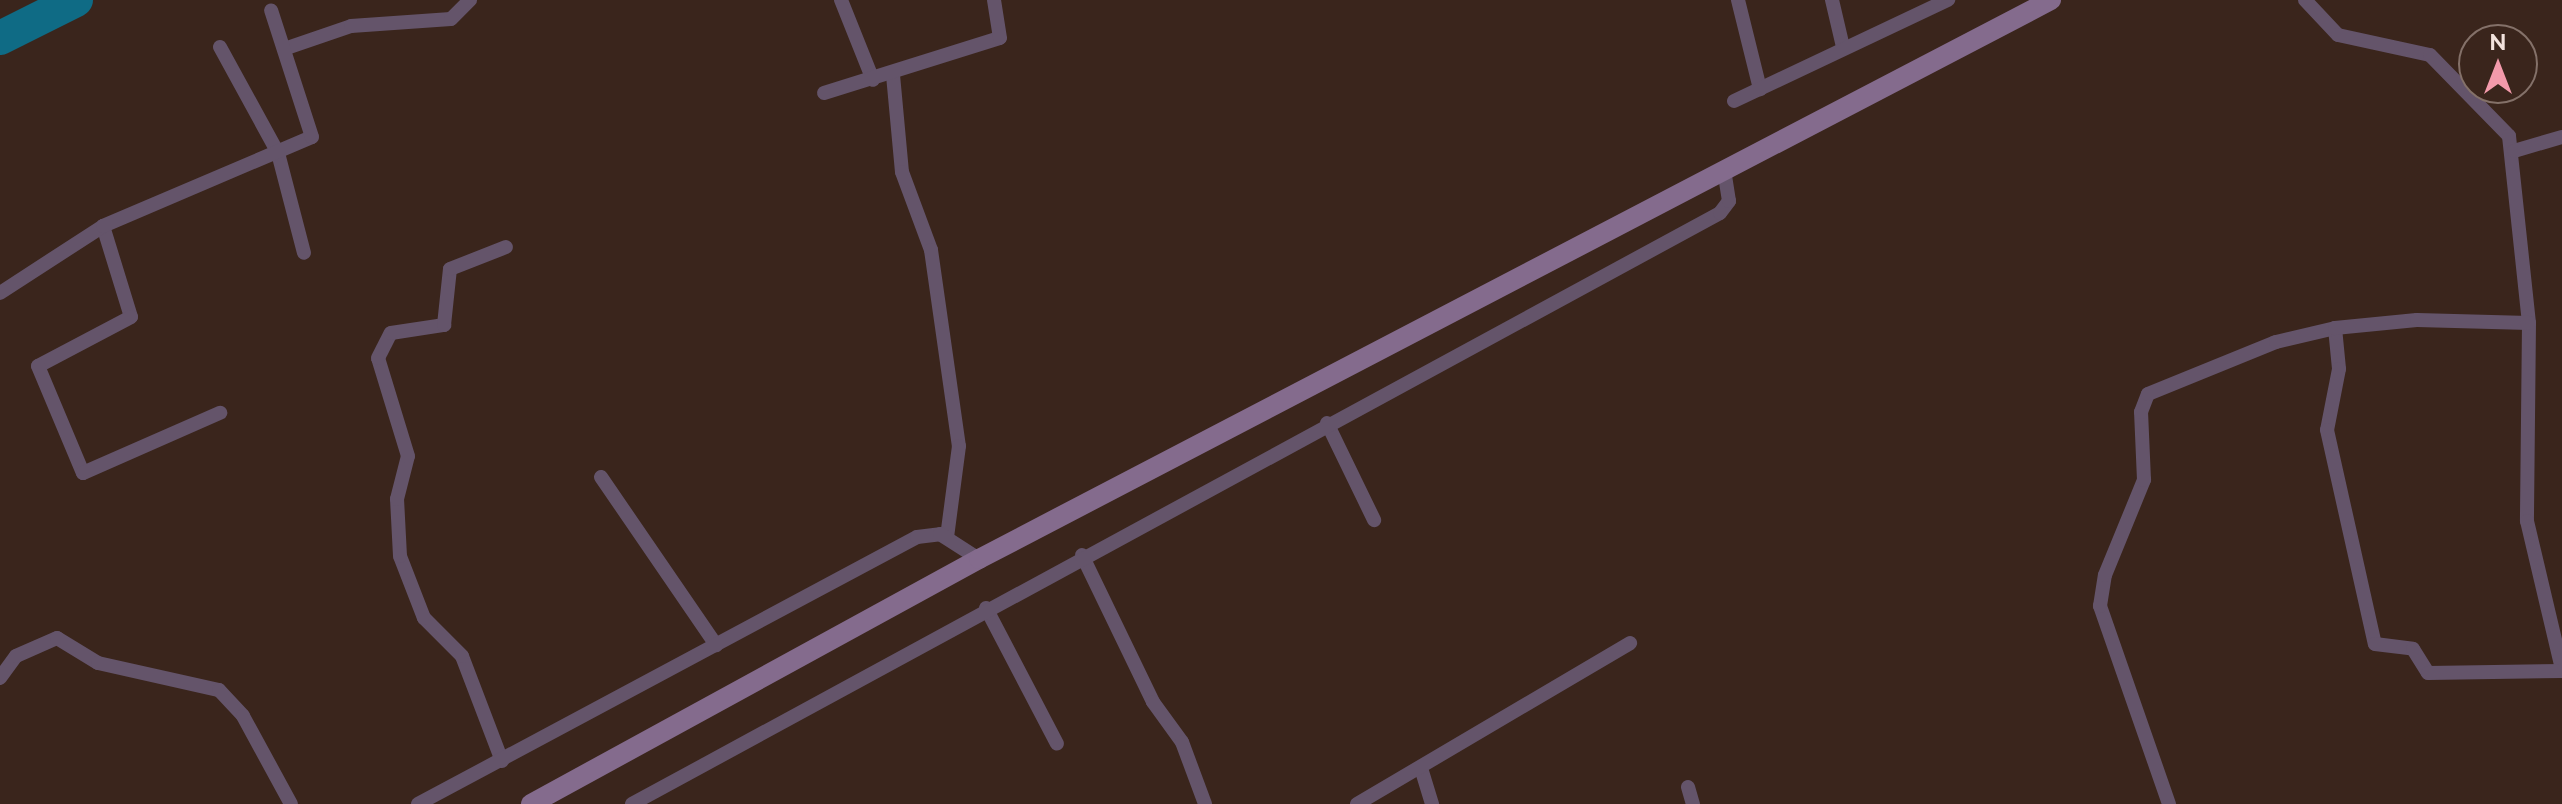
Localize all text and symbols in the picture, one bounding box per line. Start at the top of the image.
north arrow [2458,24,2538,104]
text: N [2490,29,2506,55]

